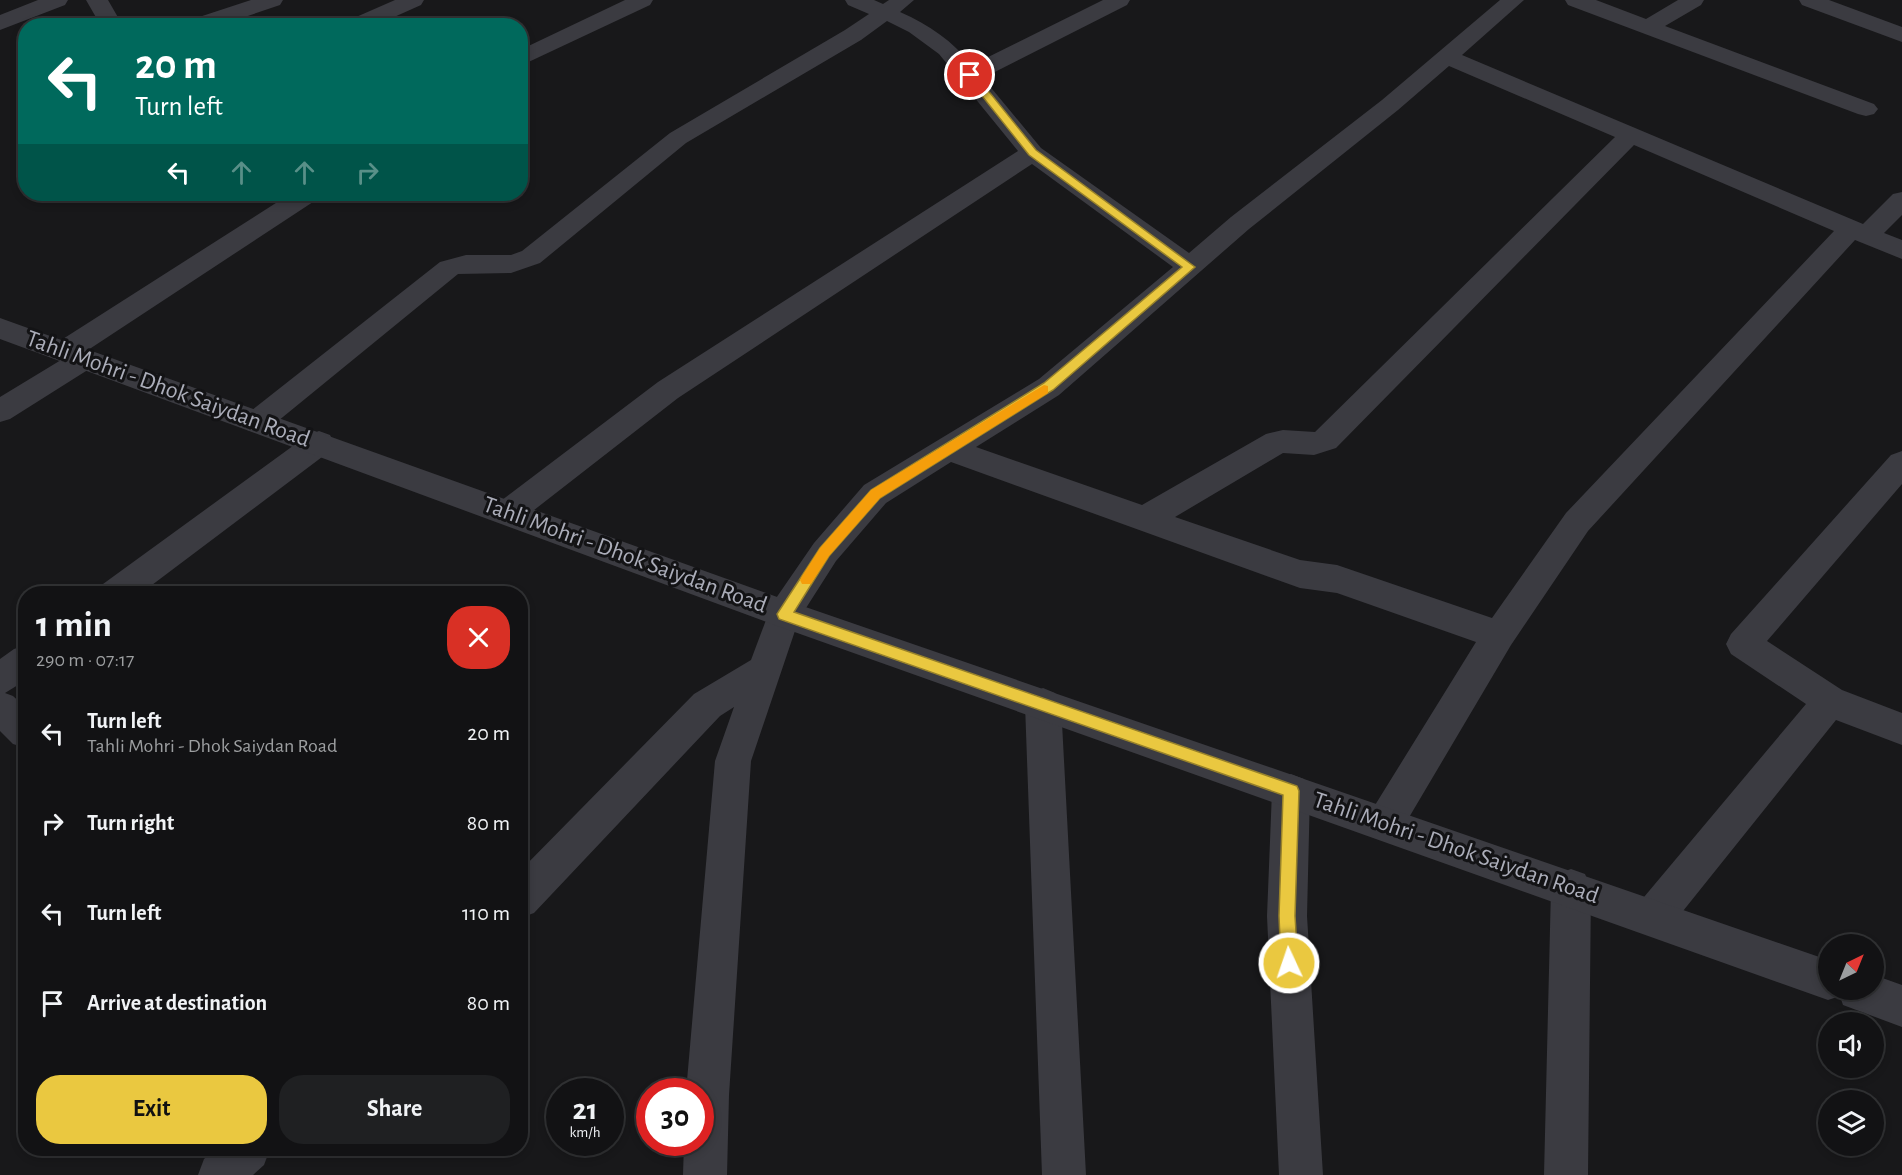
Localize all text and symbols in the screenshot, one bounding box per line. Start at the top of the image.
icon: left [36,42,114,120]
text: 20 m [135,44,217,86]
pin [944,49,995,100]
icon: arrive [953,58,986,91]
text: Turn left [135,93,223,120]
icon: left [162,156,195,189]
icon: ahead [225,156,258,189]
icon: ahead [288,156,321,189]
icon: right [351,156,384,189]
street label: Tahli Mohri - Dhok Saiydan Road [23,326,313,452]
street label: Tahli Mohri - Dhok Saiydan Road [480,492,770,618]
button: close [447,606,510,669]
text: 1 min [36,607,112,643]
text: 290 m · 07:17 [36,650,134,670]
text: Turn left [87,710,161,732]
icon: left [36,717,69,750]
text: 20 m [467,722,510,744]
text: Tahli Mohri - Dhok Saiydan Road [87,736,337,756]
street label: Tahli Mohri - Dhok Saiydan Road [1310,788,1602,908]
icon: right [36,807,69,840]
text: Turn right [87,812,174,834]
text: 80 m [467,812,510,834]
icon: left [36,897,69,930]
text: Turn left [87,902,161,924]
text: 110 m [462,902,510,924]
position arrow [1257,931,1321,995]
north arrow [1818,934,1884,1000]
map controls [1818,934,1884,1156]
icon: arrive [36,987,69,1020]
text: Arrive at destination [87,992,267,1014]
text: 80 m [467,992,510,1014]
button: sound [1818,1012,1884,1078]
button: Exit [36,1075,267,1144]
button: Share [279,1075,510,1144]
speed limit sign: 30 [636,1078,714,1156]
button: layers [1818,1090,1884,1156]
text: 21 [573,1095,597,1125]
text: km/h [570,1125,600,1140]

